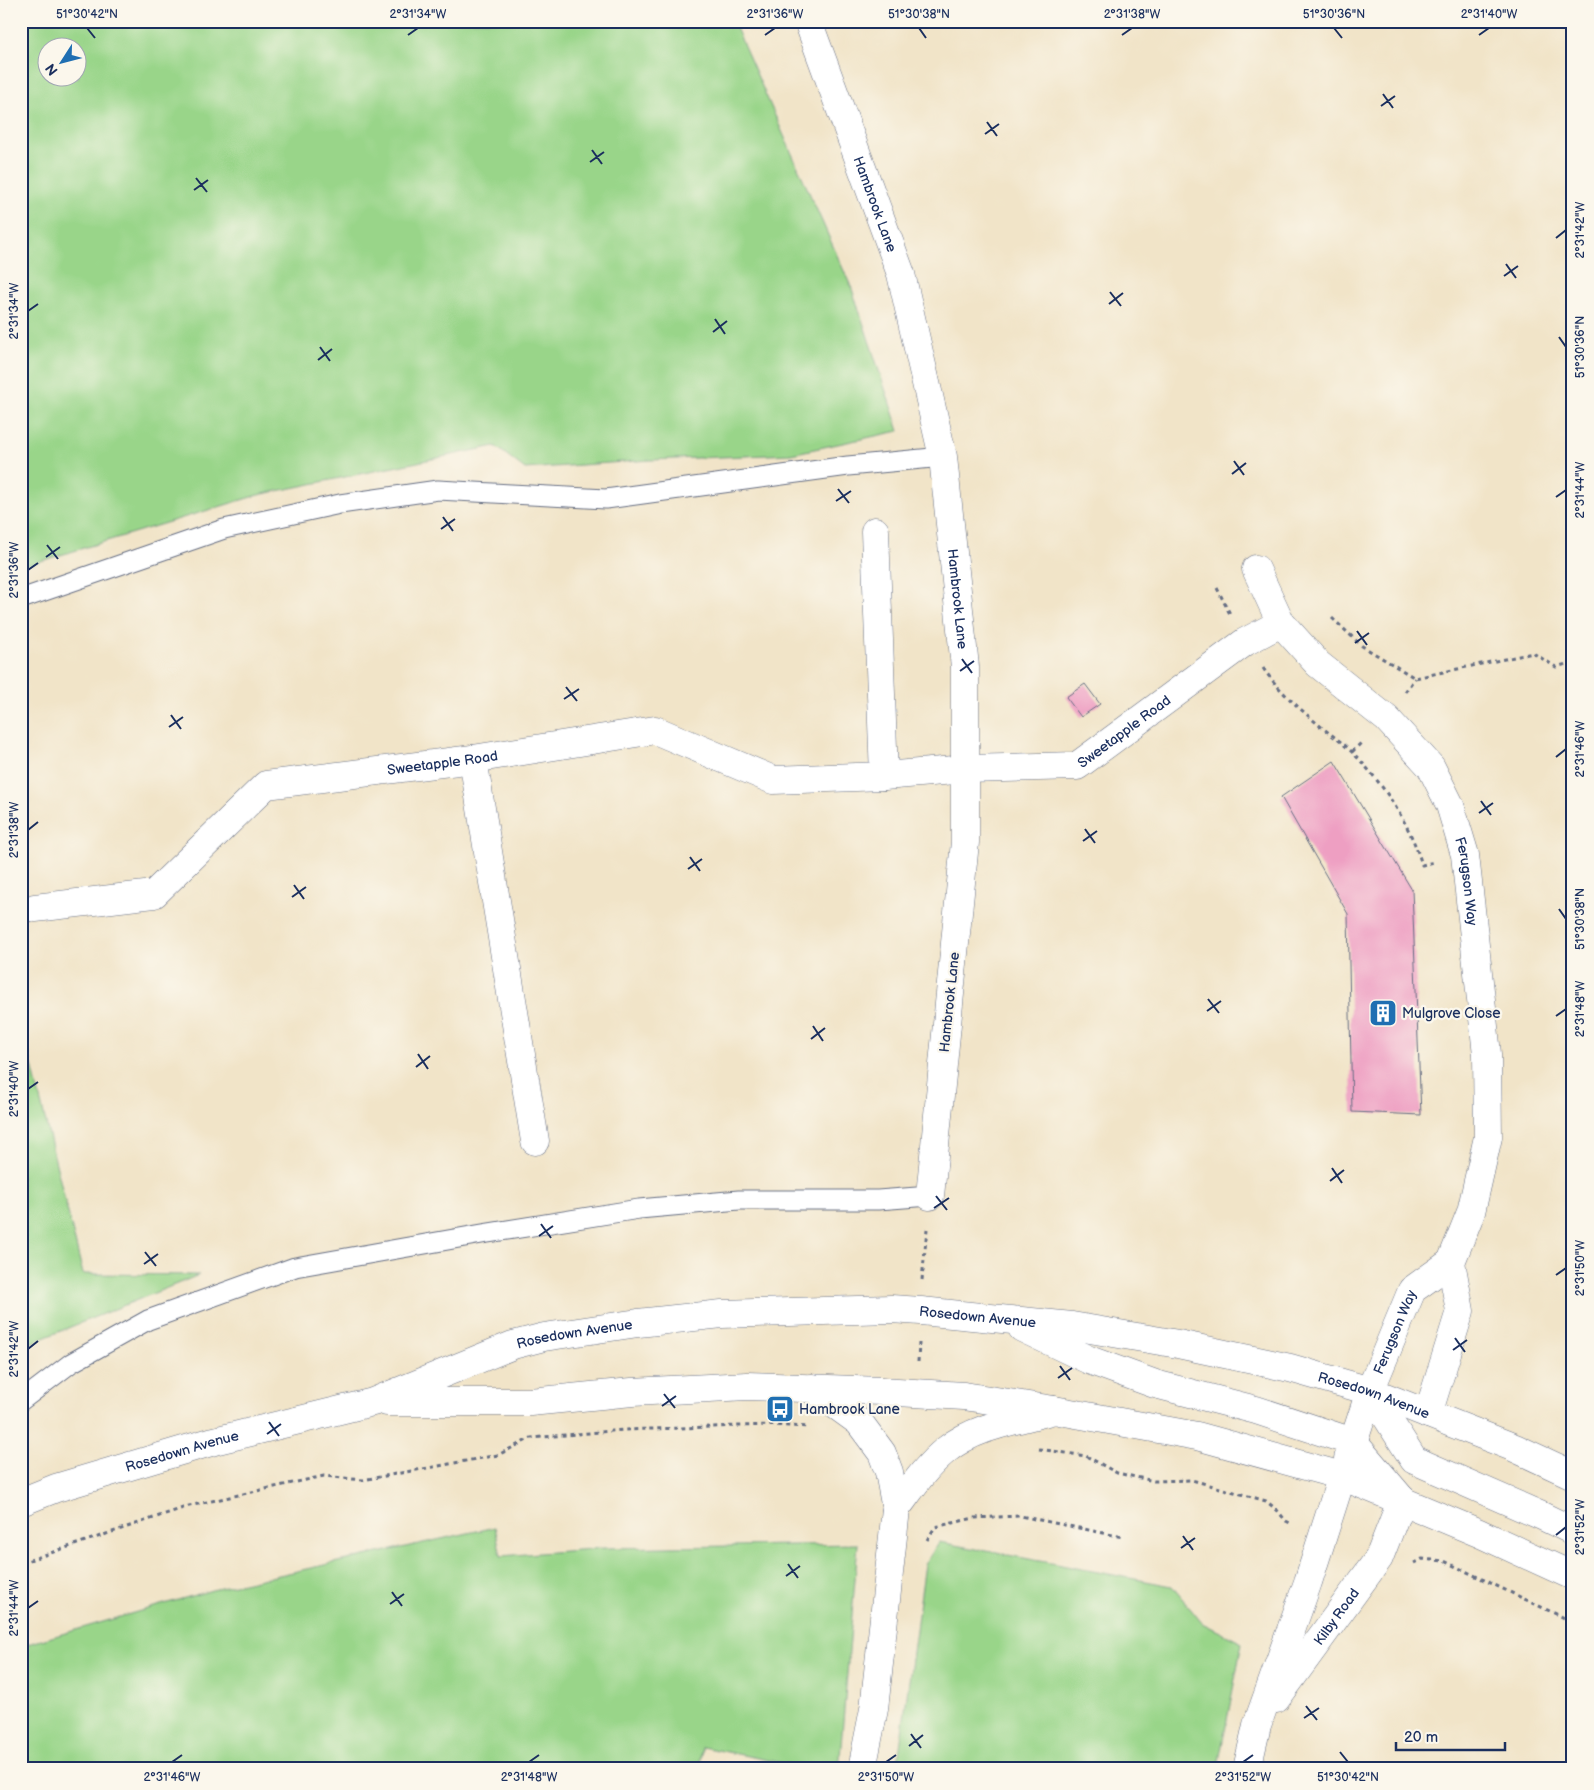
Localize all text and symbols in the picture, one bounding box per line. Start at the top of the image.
text: 51°30'42"N [56,7,118,22]
text: 2°31'34"W [389,7,447,22]
text: 2°31'36"W [746,7,804,22]
text: 51°30'38"N [888,7,950,22]
text: 2°31'38"W [1104,7,1160,22]
text: 51°30'36"N [1303,7,1365,22]
text: 2°31'40"W [1461,7,1517,22]
north arrow [38,38,88,88]
text: N [42,60,62,79]
street label: Hambrook Lane [849,154,900,254]
text: 2°31'42"W [1573,202,1588,258]
text: 2°31'34"W [7,282,22,340]
text: 51°30'36"N [1573,316,1588,378]
text: 2°31'44"W [1573,461,1588,519]
text: 2°31'36"W [7,541,22,599]
street label: Hambrook Lane [944,548,971,650]
street label: Sweetapple Road [1074,692,1174,772]
text: 2°31'46"W [1573,720,1588,778]
street label: Sweetapple Road [386,747,499,779]
text: 2°31'38"W [7,802,22,858]
street label: Ferugson Way [1451,835,1481,927]
text: 51°30'38"N [1573,888,1588,950]
street label: Hambrook Lane [936,951,963,1053]
text: 2°31'48"W [1573,981,1588,1037]
building icon: Mulgrove Close [1368,998,1398,1028]
place label: Mulgrove Close [1402,1005,1500,1022]
text: 2°31'40"W [7,1061,22,1117]
text: 2°31'50"W [1573,1240,1588,1296]
street label: Ferugson Way [1370,1287,1420,1377]
street label: Rosedown Avenue [918,1303,1037,1331]
street label: Rosedown Avenue [515,1316,634,1353]
text: 2°31'42"W [7,1321,22,1377]
street label: Rosedown Avenue [1316,1368,1432,1423]
bus stop icon: Hambrook Lane [765,1394,795,1424]
place label: Hambrook Lane [799,1401,900,1418]
street label: Rosedown Avenue [123,1427,240,1476]
text: 2°31'52"W [1573,1499,1588,1555]
text: 2°31'44"W [7,1579,22,1637]
street label: Kilby Road [1310,1585,1363,1649]
scale bar [1396,1720,1505,1752]
text: 20 m [1404,1728,1438,1747]
text: 2°31'46"W [143,1770,201,1785]
text: 2°31'48"W [501,1770,557,1785]
text: 2°31'50"W [858,1770,914,1785]
text: 2°31'52"W [1215,1770,1271,1785]
text: 51°30'42"N [1317,1770,1379,1785]

